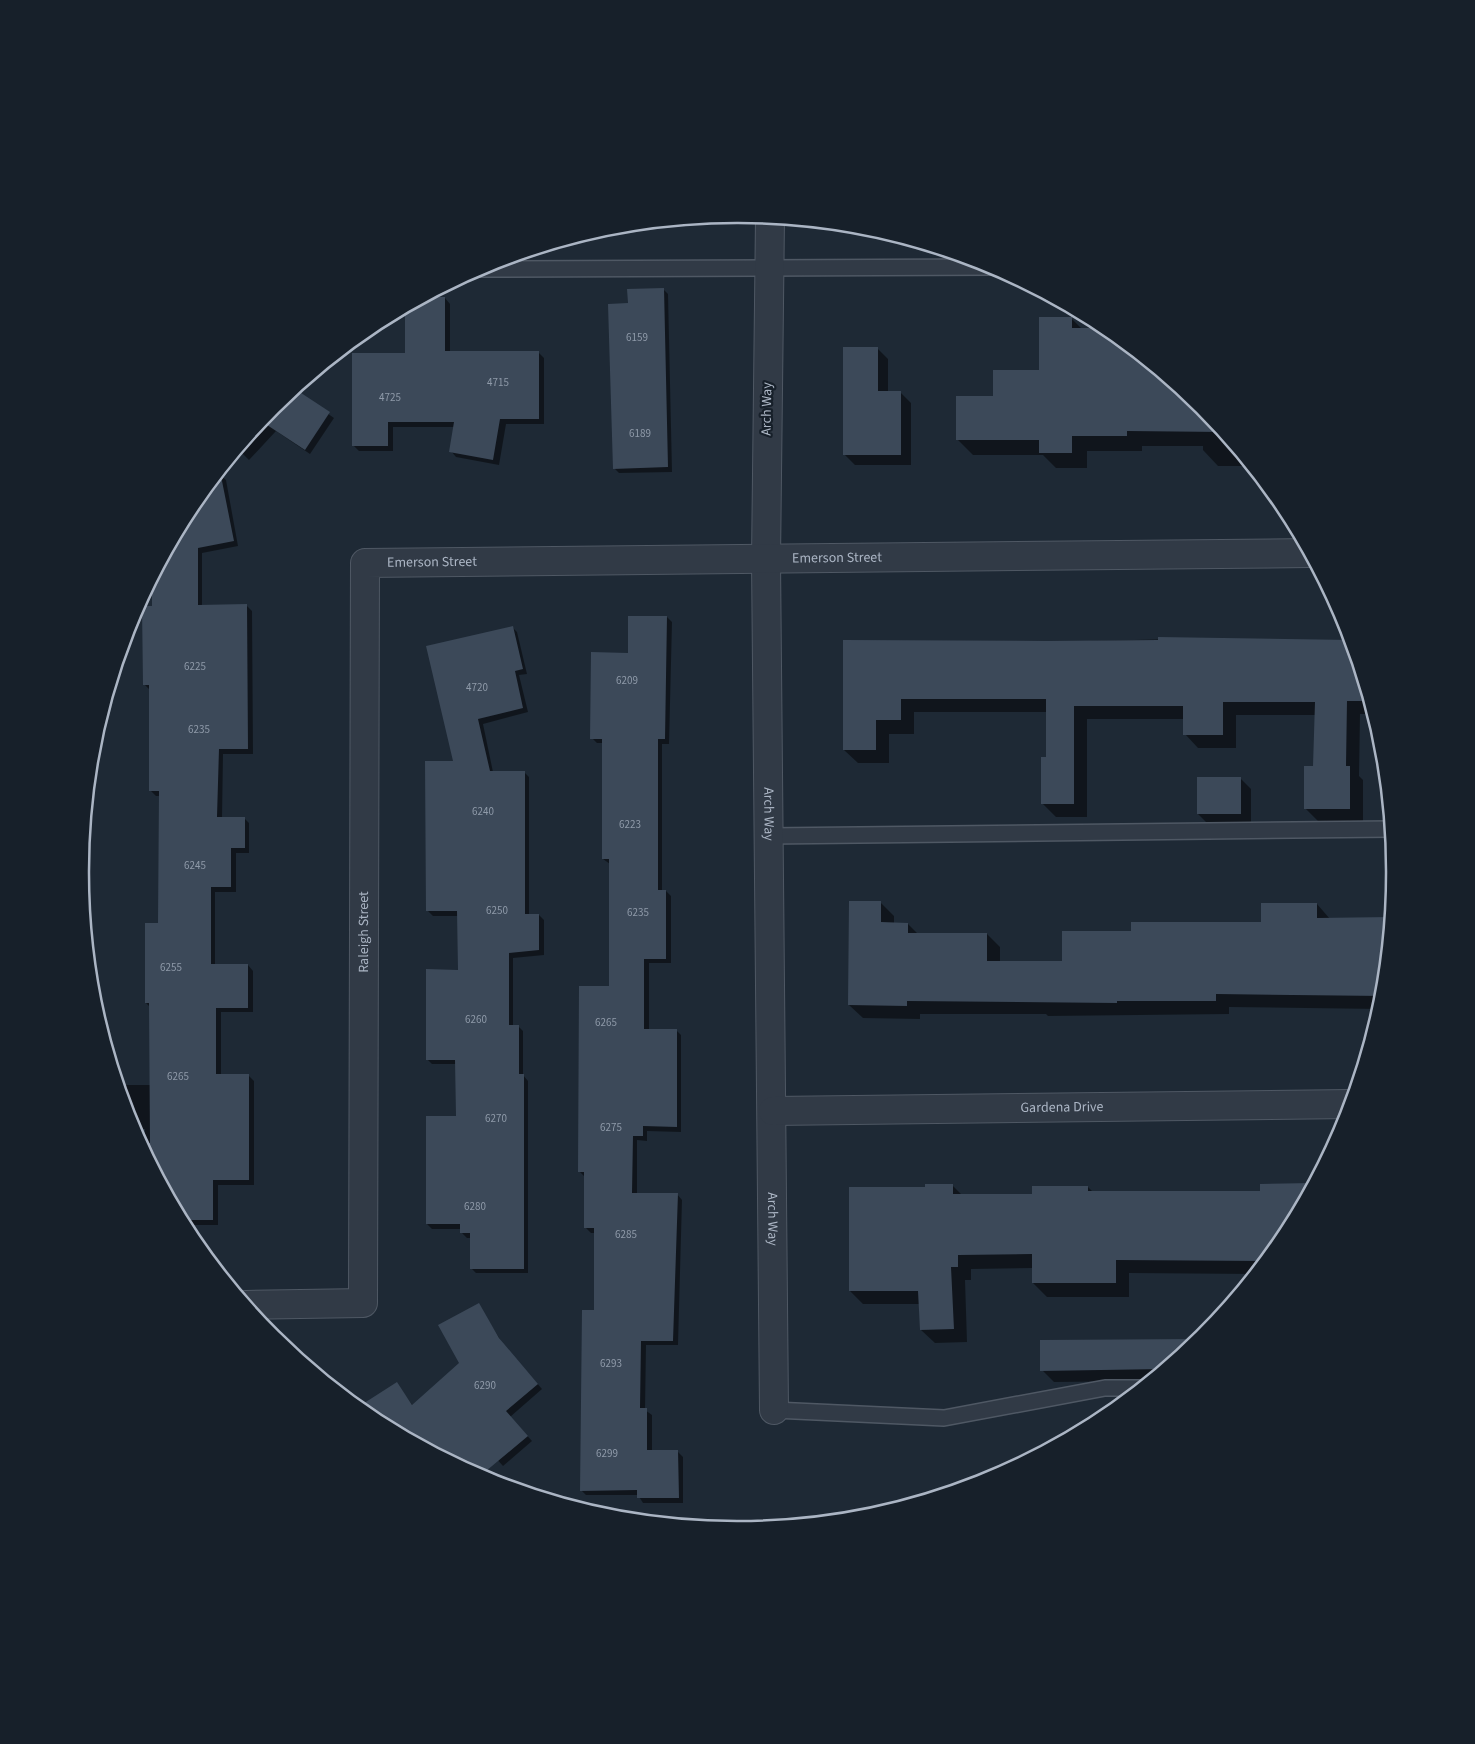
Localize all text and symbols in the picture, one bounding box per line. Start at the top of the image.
house number: 6159 [626,330,648,345]
house number: 4715 [487,375,509,390]
street label: Arch Way [757,382,777,436]
house number: 4725 [379,390,401,405]
house number: 6189 [629,426,651,441]
street label: Emerson Street [792,548,882,568]
street label: Emerson Street [387,552,477,573]
house number: 6225 [184,659,206,674]
house number: 6209 [616,673,638,688]
house number: 4720 [466,680,488,695]
house number: 6235 [188,722,210,737]
street label: Arch Way [758,787,779,841]
house number: 6240 [472,804,494,819]
house number: 6223 [619,817,641,832]
house number: 6245 [184,858,206,873]
street label: Raleigh Street [354,891,374,973]
house number: 6250 [486,903,508,918]
house number: 6235 [627,905,649,920]
house number: 6255 [160,960,182,975]
house number: 6260 [465,1012,487,1027]
house number: 6265 [595,1015,617,1030]
house number: 6265 [167,1069,189,1084]
street label: Gardena Drive [1020,1097,1104,1118]
house number: 6270 [485,1111,507,1126]
house number: 6275 [600,1120,622,1135]
street label: Arch Way [762,1192,782,1246]
house number: 6280 [464,1199,486,1214]
house number: 6285 [615,1227,637,1242]
house number: 6293 [600,1356,622,1371]
house number: 6290 [474,1378,496,1393]
house number: 6299 [596,1446,618,1461]

